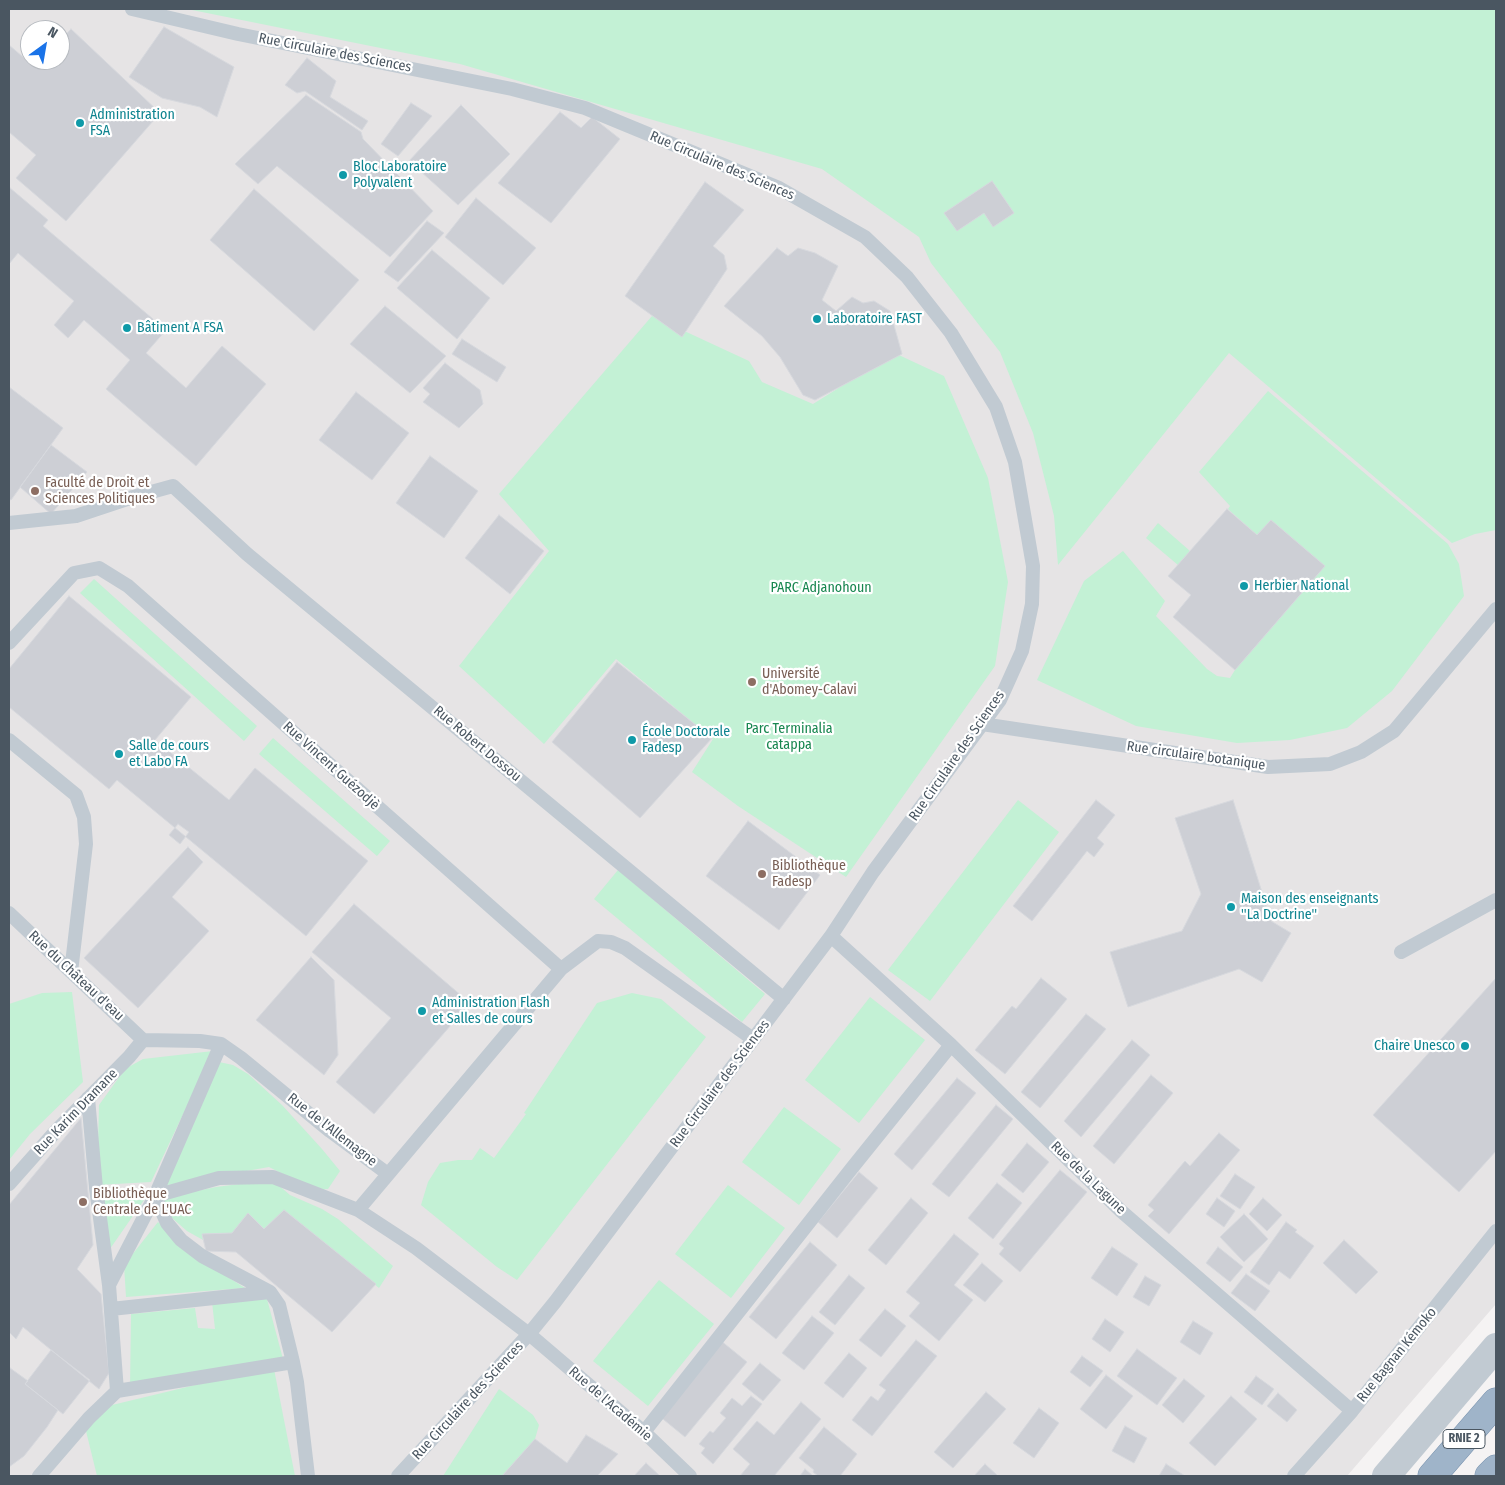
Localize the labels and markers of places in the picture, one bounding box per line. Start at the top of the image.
place label: Administration FSA [90,107,175,140]
marker: Administration FSA [74,117,86,129]
place label: Bloc Laboratoire Polyvalent [353,159,447,192]
marker: Bloc Laboratoire Polyvalent [337,169,349,181]
place label: Laboratoire FAST [827,311,922,327]
marker: Laboratoire FAST [811,313,823,325]
place label: Bâtiment A FSA [137,320,223,336]
marker: Bâtiment A FSA [121,322,133,334]
place label: Faculté de Droit et Sciences Politiques [45,475,155,508]
marker: Faculté de Droit et Sciences Politiques [29,485,41,497]
place label: Herbier National [1254,578,1349,594]
marker: Herbier National [1238,580,1250,592]
place label: Université d'Abomey-Calavi [762,666,857,699]
marker: Université d'Abomey-Calavi [746,676,758,688]
place label: École Doctorale Fadesp [642,724,730,756]
marker: École Doctorale Fadesp [626,734,638,746]
place label: Salle de cours et Labo FA [129,738,209,770]
marker: Salle de cours et Labo FA [113,748,125,760]
place label: Bibliothèque Fadesp [772,858,846,890]
marker: Bibliothèque Fadesp [756,868,768,880]
place label: Maison des enseignants ''La Doctrine'' [1241,891,1379,924]
marker: Maison des enseignants ''La Doctrine'' [1225,901,1237,913]
place label: Administration Flash et Salles de cours [432,995,550,1028]
marker: Administration Flash et Salles de cours [416,1005,428,1017]
place label: Chaire Unesco [1374,1038,1455,1054]
marker: Chaire Unesco [1459,1040,1471,1052]
place label: Bibliothèque Centrale de L'UAC [93,1186,191,1218]
marker: Bibliothèque Centrale de L'UAC [77,1196,89,1208]

